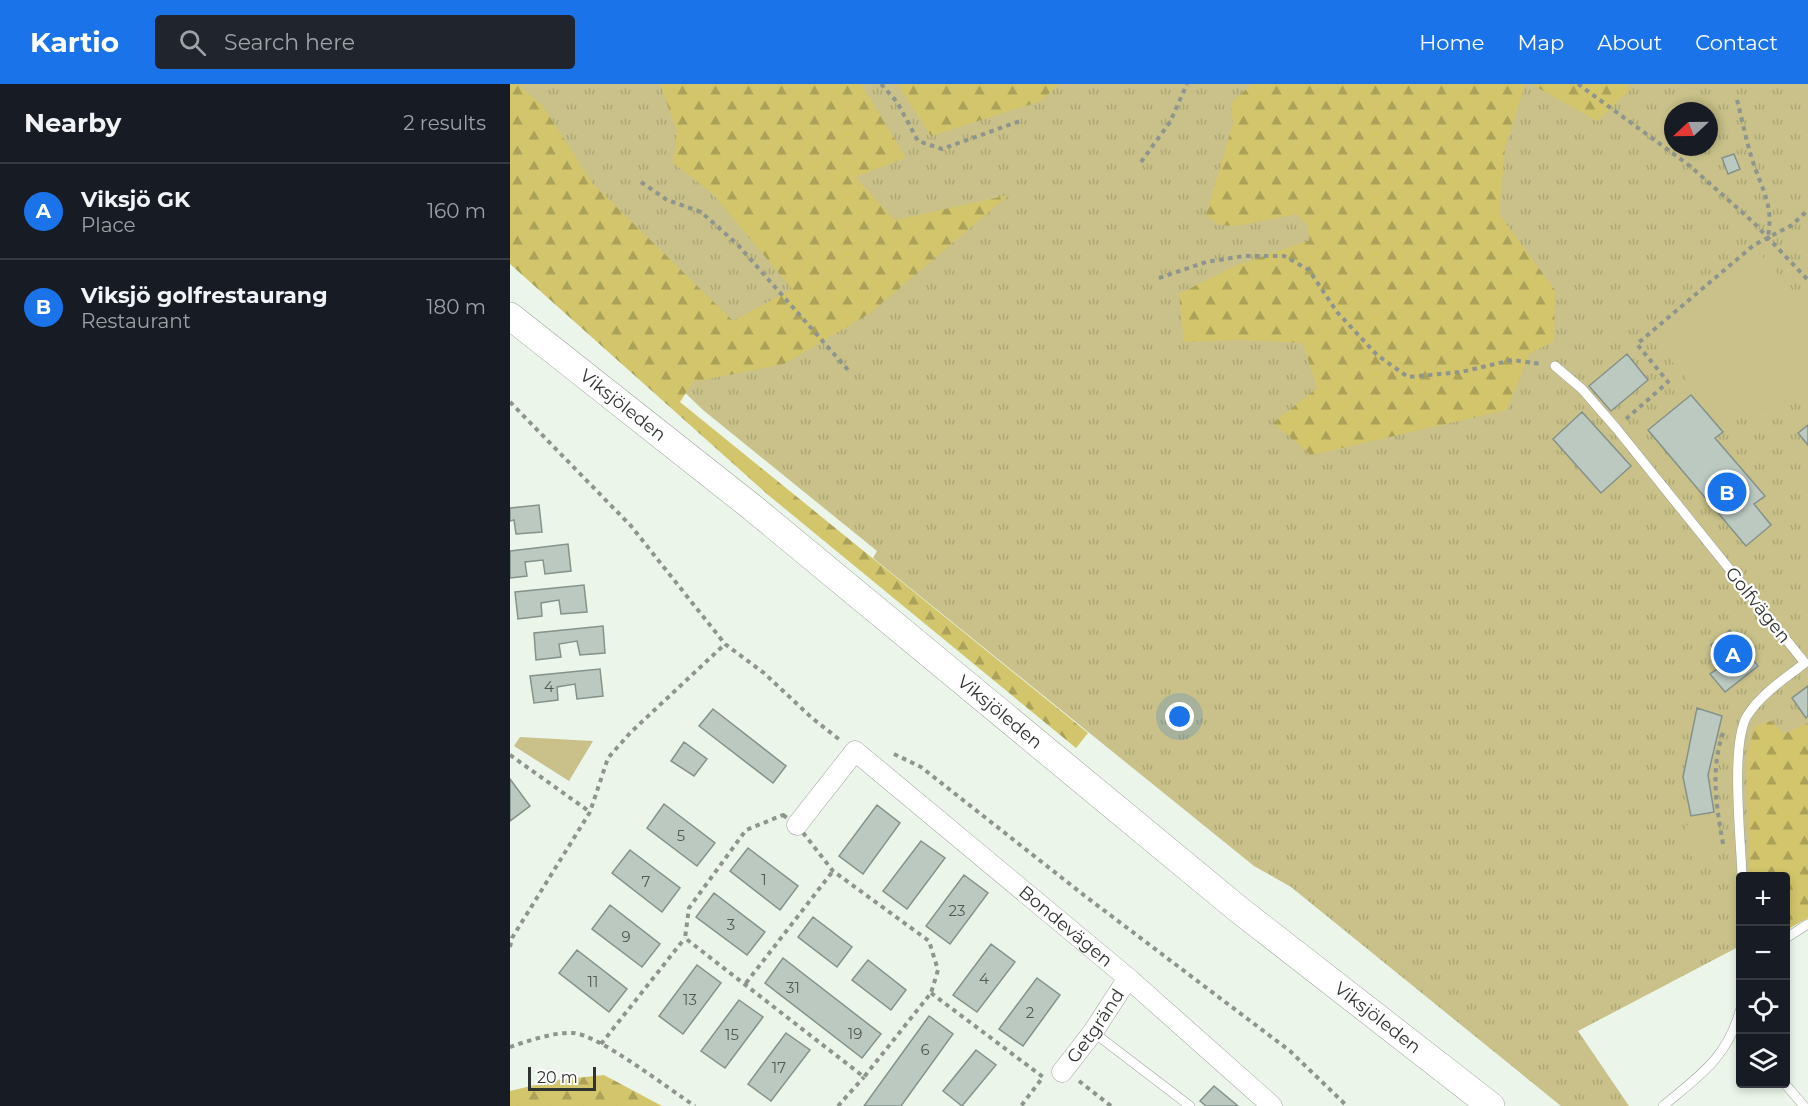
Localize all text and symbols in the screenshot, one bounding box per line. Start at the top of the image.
search box [155,15,575,69]
text: Kartio [30,25,119,59]
icon: search [176,26,209,59]
text: Search here [224,29,355,56]
text: Home [1419,30,1484,55]
text: Map [1517,30,1564,55]
text: About [1597,30,1662,55]
text: Contact [1695,30,1778,55]
north arrow [1664,102,1718,156]
text: Nearby [24,107,121,139]
text: 2 results [403,111,486,135]
text: Viksjö GK [81,186,190,213]
text: A [36,199,51,223]
text: 160 m [427,199,486,223]
text: Place [81,213,136,237]
text: Viksjö golfrestaurang [81,282,328,309]
text: B [36,295,51,319]
text: 180 m [426,295,486,319]
text: Restaurant [81,309,191,333]
street label: Viksjöleden [576,365,670,446]
pin: B [1708,470,1746,514]
street label: Golfvägen [1721,562,1795,648]
pin: A [1714,632,1752,676]
street label: Viksjöleden [953,671,1047,754]
house number: 4 [544,677,554,696]
your location [1165,702,1194,731]
house number: 5 [677,826,685,845]
house number: 1 [761,870,767,889]
house number: 7 [642,872,651,891]
map controls [1736,872,1790,1088]
button: + [1736,872,1790,926]
street label: Bondevägen [1014,881,1117,972]
house number: 23 [949,901,965,920]
house number: 3 [727,915,735,934]
button: − [1736,926,1790,980]
house number: 9 [621,927,631,946]
house number: 4 [979,969,989,988]
house number: 11 [588,972,598,991]
street label: Viksjöleden [1330,977,1425,1058]
house number: 31 [786,978,800,997]
button: locate [1736,980,1790,1034]
street label: Getgränd [1062,985,1129,1068]
house number: 13 [683,990,697,1009]
house number: 2 [1026,1003,1034,1022]
house number: 19 [848,1024,862,1043]
house number: 15 [725,1025,739,1044]
button: layers [1736,1034,1790,1088]
house number: 6 [920,1040,930,1059]
house number: 17 [772,1058,786,1077]
scale bar [528,1064,596,1092]
text: 20 m [537,1068,578,1087]

